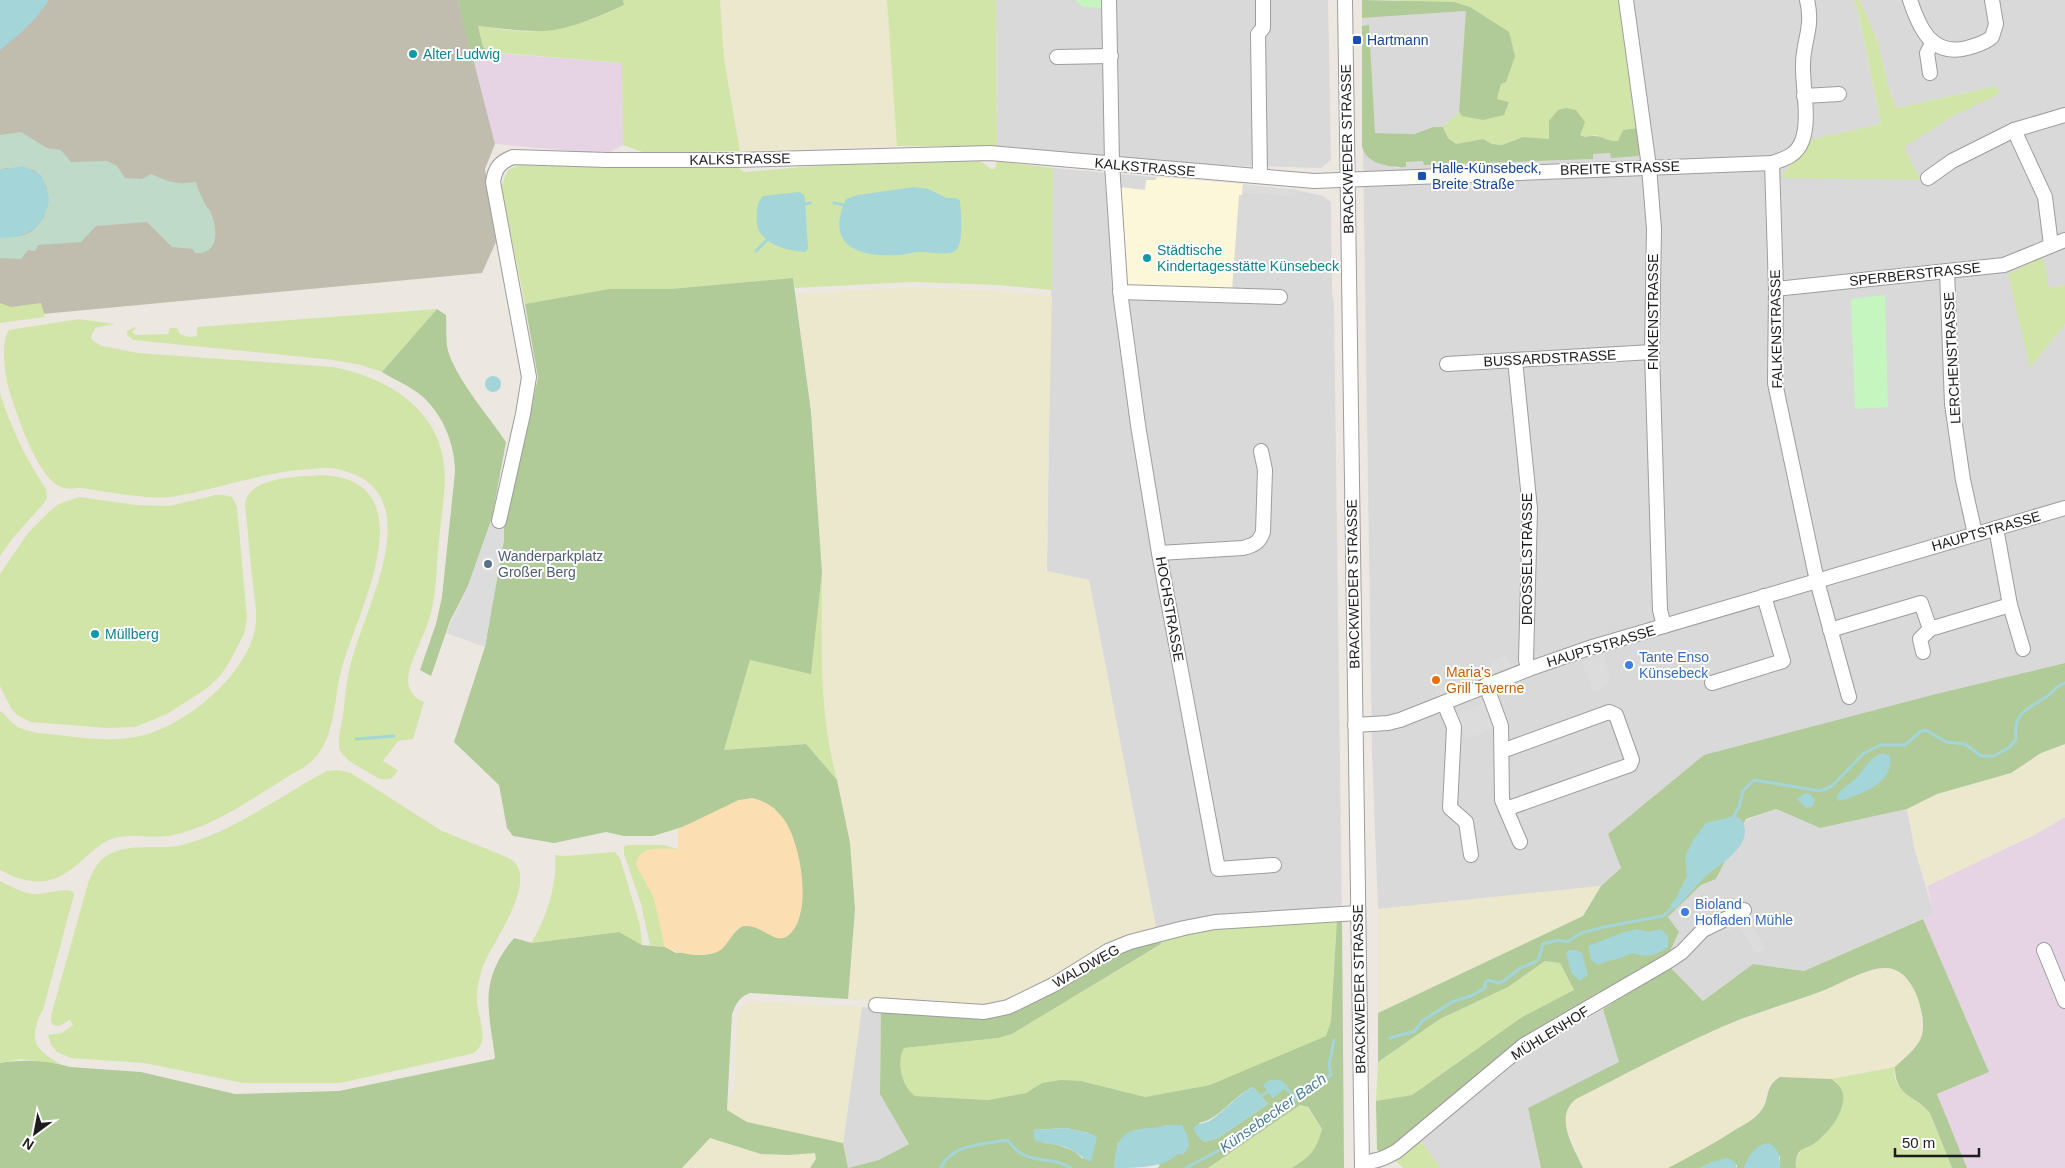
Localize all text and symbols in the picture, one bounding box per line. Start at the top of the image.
place label: Hartmann [1367,32,1428,48]
marker: Hartmann [1351,34,1363,46]
place label: Alter Ludwig [423,46,500,62]
marker: Alter Ludwig [407,48,419,60]
street label: BRACKWEDER STRASSE [1338,64,1356,234]
street label: KALKSTRASSE [689,150,791,168]
street label: KALKSTRASSE [1094,155,1196,179]
street label: BREITE STRASSE [1560,158,1680,178]
place label: Halle-Künsebeck, Breite Straße [1432,160,1542,192]
marker: Halle-Künsebeck, Breite Straße [1416,170,1428,182]
place label: Städtische Kindertagesstätte Künsebeck [1157,242,1340,274]
marker: Städtische Kindertagesstätte Künsebeck [1141,252,1153,264]
street label: FINKENSTRASSE [1645,254,1661,370]
street label: SPERBERSTRASSE [1848,259,1982,289]
street label: FALKENSTRASSE [1767,269,1785,389]
street label: LERCHENSTRASSE [1941,292,1963,424]
street label: BUSSARDSTRASSE [1483,347,1617,369]
street label: DROSSELSTRASSE [1519,493,1535,625]
street label: BRACKWEDER STRASSE [1344,499,1362,669]
street label: HAUPTSTRASSE [1930,508,2042,554]
place label: Wanderparkplatz Großer Berg [498,548,603,580]
street label: HOCHSTRASSE [1153,555,1187,663]
marker: Wanderparkplatz Großer Berg [482,558,494,570]
street label: HAUPTSTRASSE [1545,622,1657,670]
place label: Müllberg [105,626,159,642]
marker: Müllberg [89,628,101,640]
place label: Tante Enso Künsebeck [1639,649,1709,681]
marker: Tante Enso Künsebeck [1623,659,1635,671]
place label: Maria's Grill Taverne [1446,664,1525,696]
marker: Maria's Grill Taverne [1430,674,1442,686]
place label: Bioland Hofladen Mühle [1695,896,1793,928]
street label: BRACKWEDER STRASSE [1350,904,1368,1074]
marker: Bioland Hofladen Mühle [1679,906,1691,918]
street label: WALDWEG [1050,941,1122,991]
street label: MÜHLENHOF [1508,1002,1592,1063]
water label: Künsebecker Bach [1216,1070,1329,1156]
north arrow [10,1108,60,1158]
scale bar [1895,1126,1979,1158]
text: 50 m [1902,1134,1935,1151]
text: N [20,1135,37,1153]

